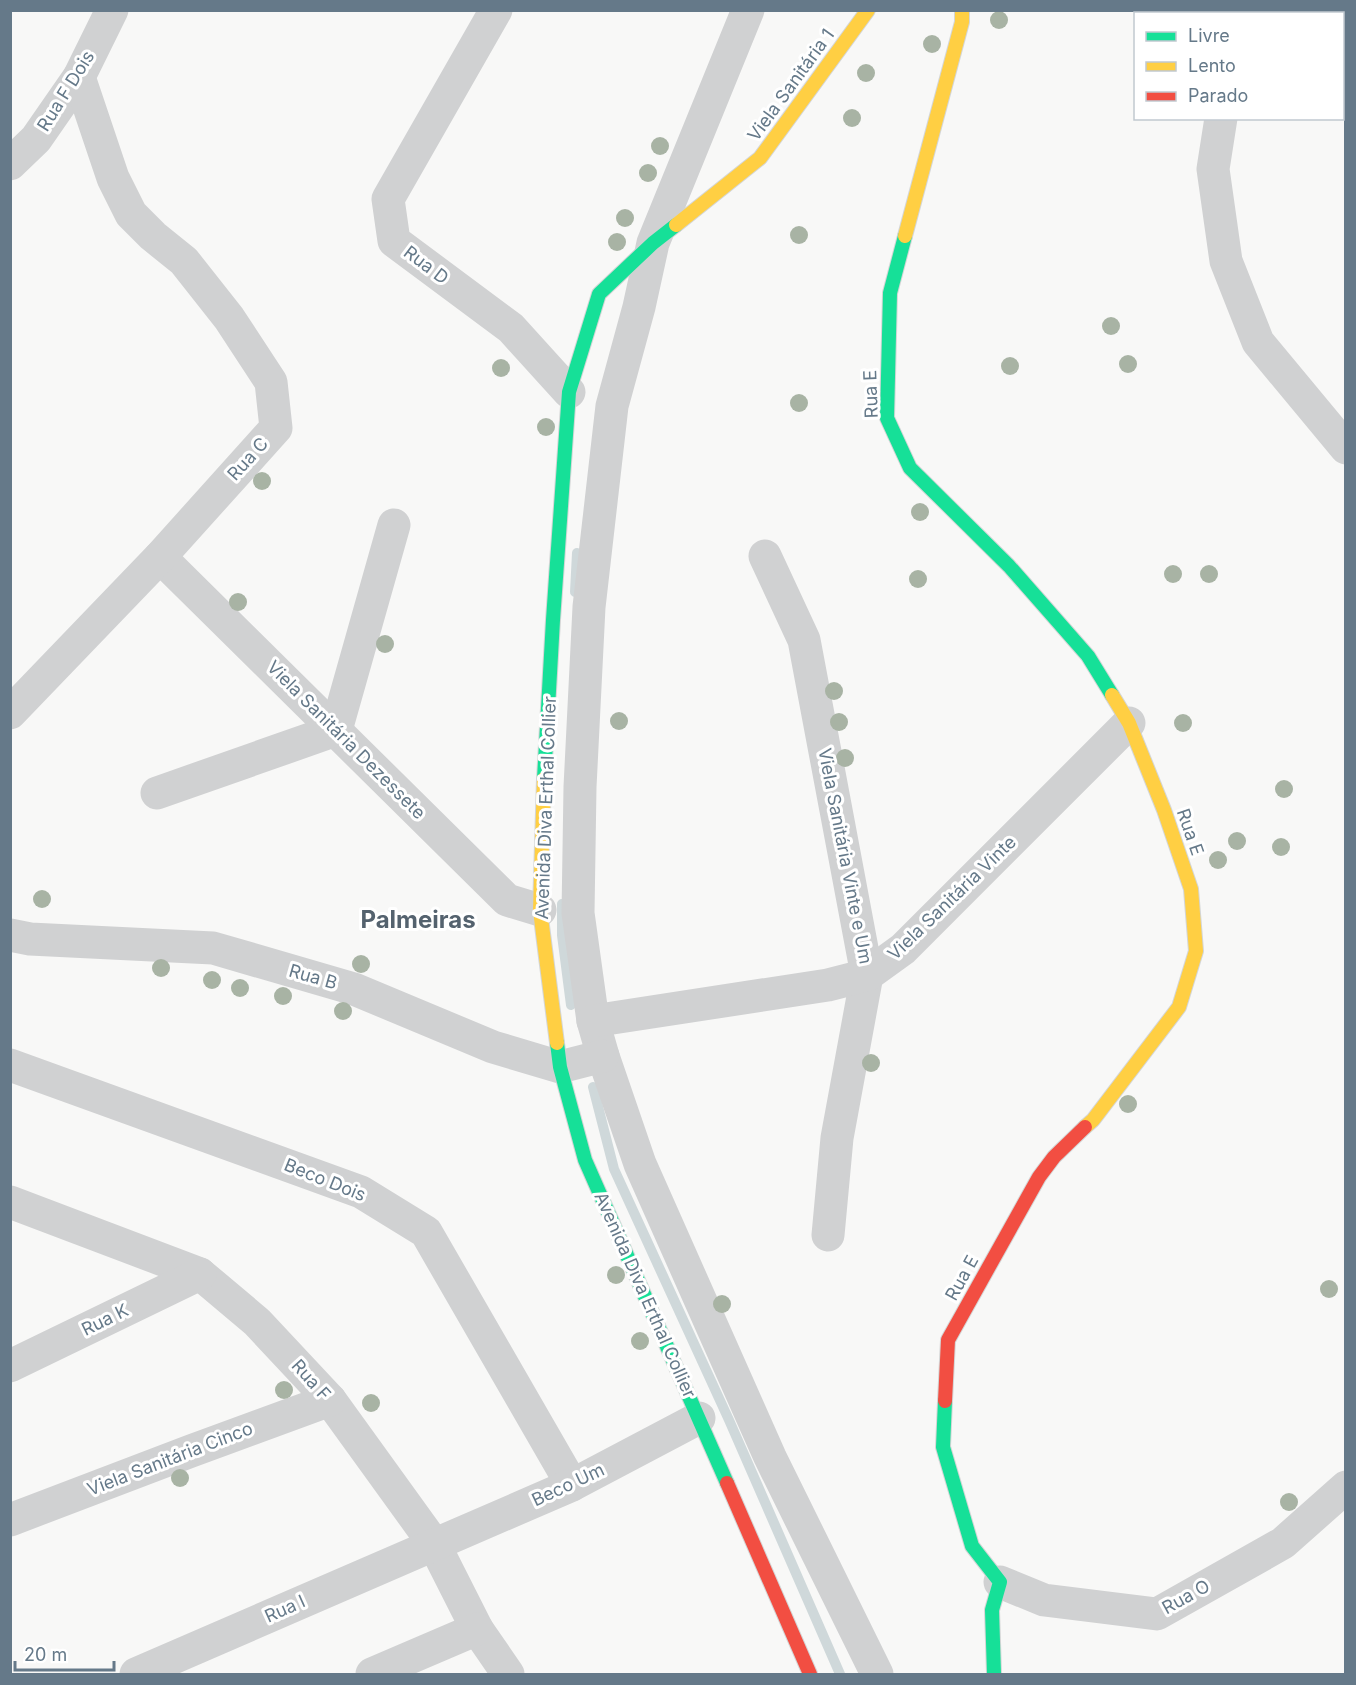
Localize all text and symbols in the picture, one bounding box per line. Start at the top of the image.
legend [1134,12,1344,120]
street label: Viela Sanitária 1 [743,25,838,145]
text: Livre [1188,25,1230,46]
street label: Rua F Dois [33,47,99,135]
text: Lento [1188,55,1236,76]
text: Parado [1188,85,1248,106]
street label: Rua D [400,241,453,288]
street label: Rua E [859,370,882,418]
street label: Rua C [223,433,272,484]
street label: Viela Sanitária Dezessete [263,656,430,823]
street label: Avenida Diva Erthal Collier [531,696,560,920]
street label: Viela Sanitária Vinte e Um [814,746,877,966]
street label: Rua E [1173,806,1208,858]
street label: Viela Sanitária Vinte [883,831,1020,964]
district label: Palmeiras [360,905,476,934]
street label: Rua B [287,960,340,993]
street label: Beco Dois [281,1154,369,1205]
street label: Avenida Diva Erthal Collier [590,1188,701,1401]
street label: Rua E [941,1252,982,1304]
street label: Rua K [78,1299,132,1340]
street label: Rua F [287,1355,335,1405]
street label: Viela Sanitária Cinco [84,1417,255,1500]
street label: Beco Um [528,1459,607,1510]
street label: Rua O [1158,1575,1213,1618]
street label: Rua I [261,1590,308,1627]
scale bar [15,1634,114,1672]
text: 20 m [24,1644,67,1665]

